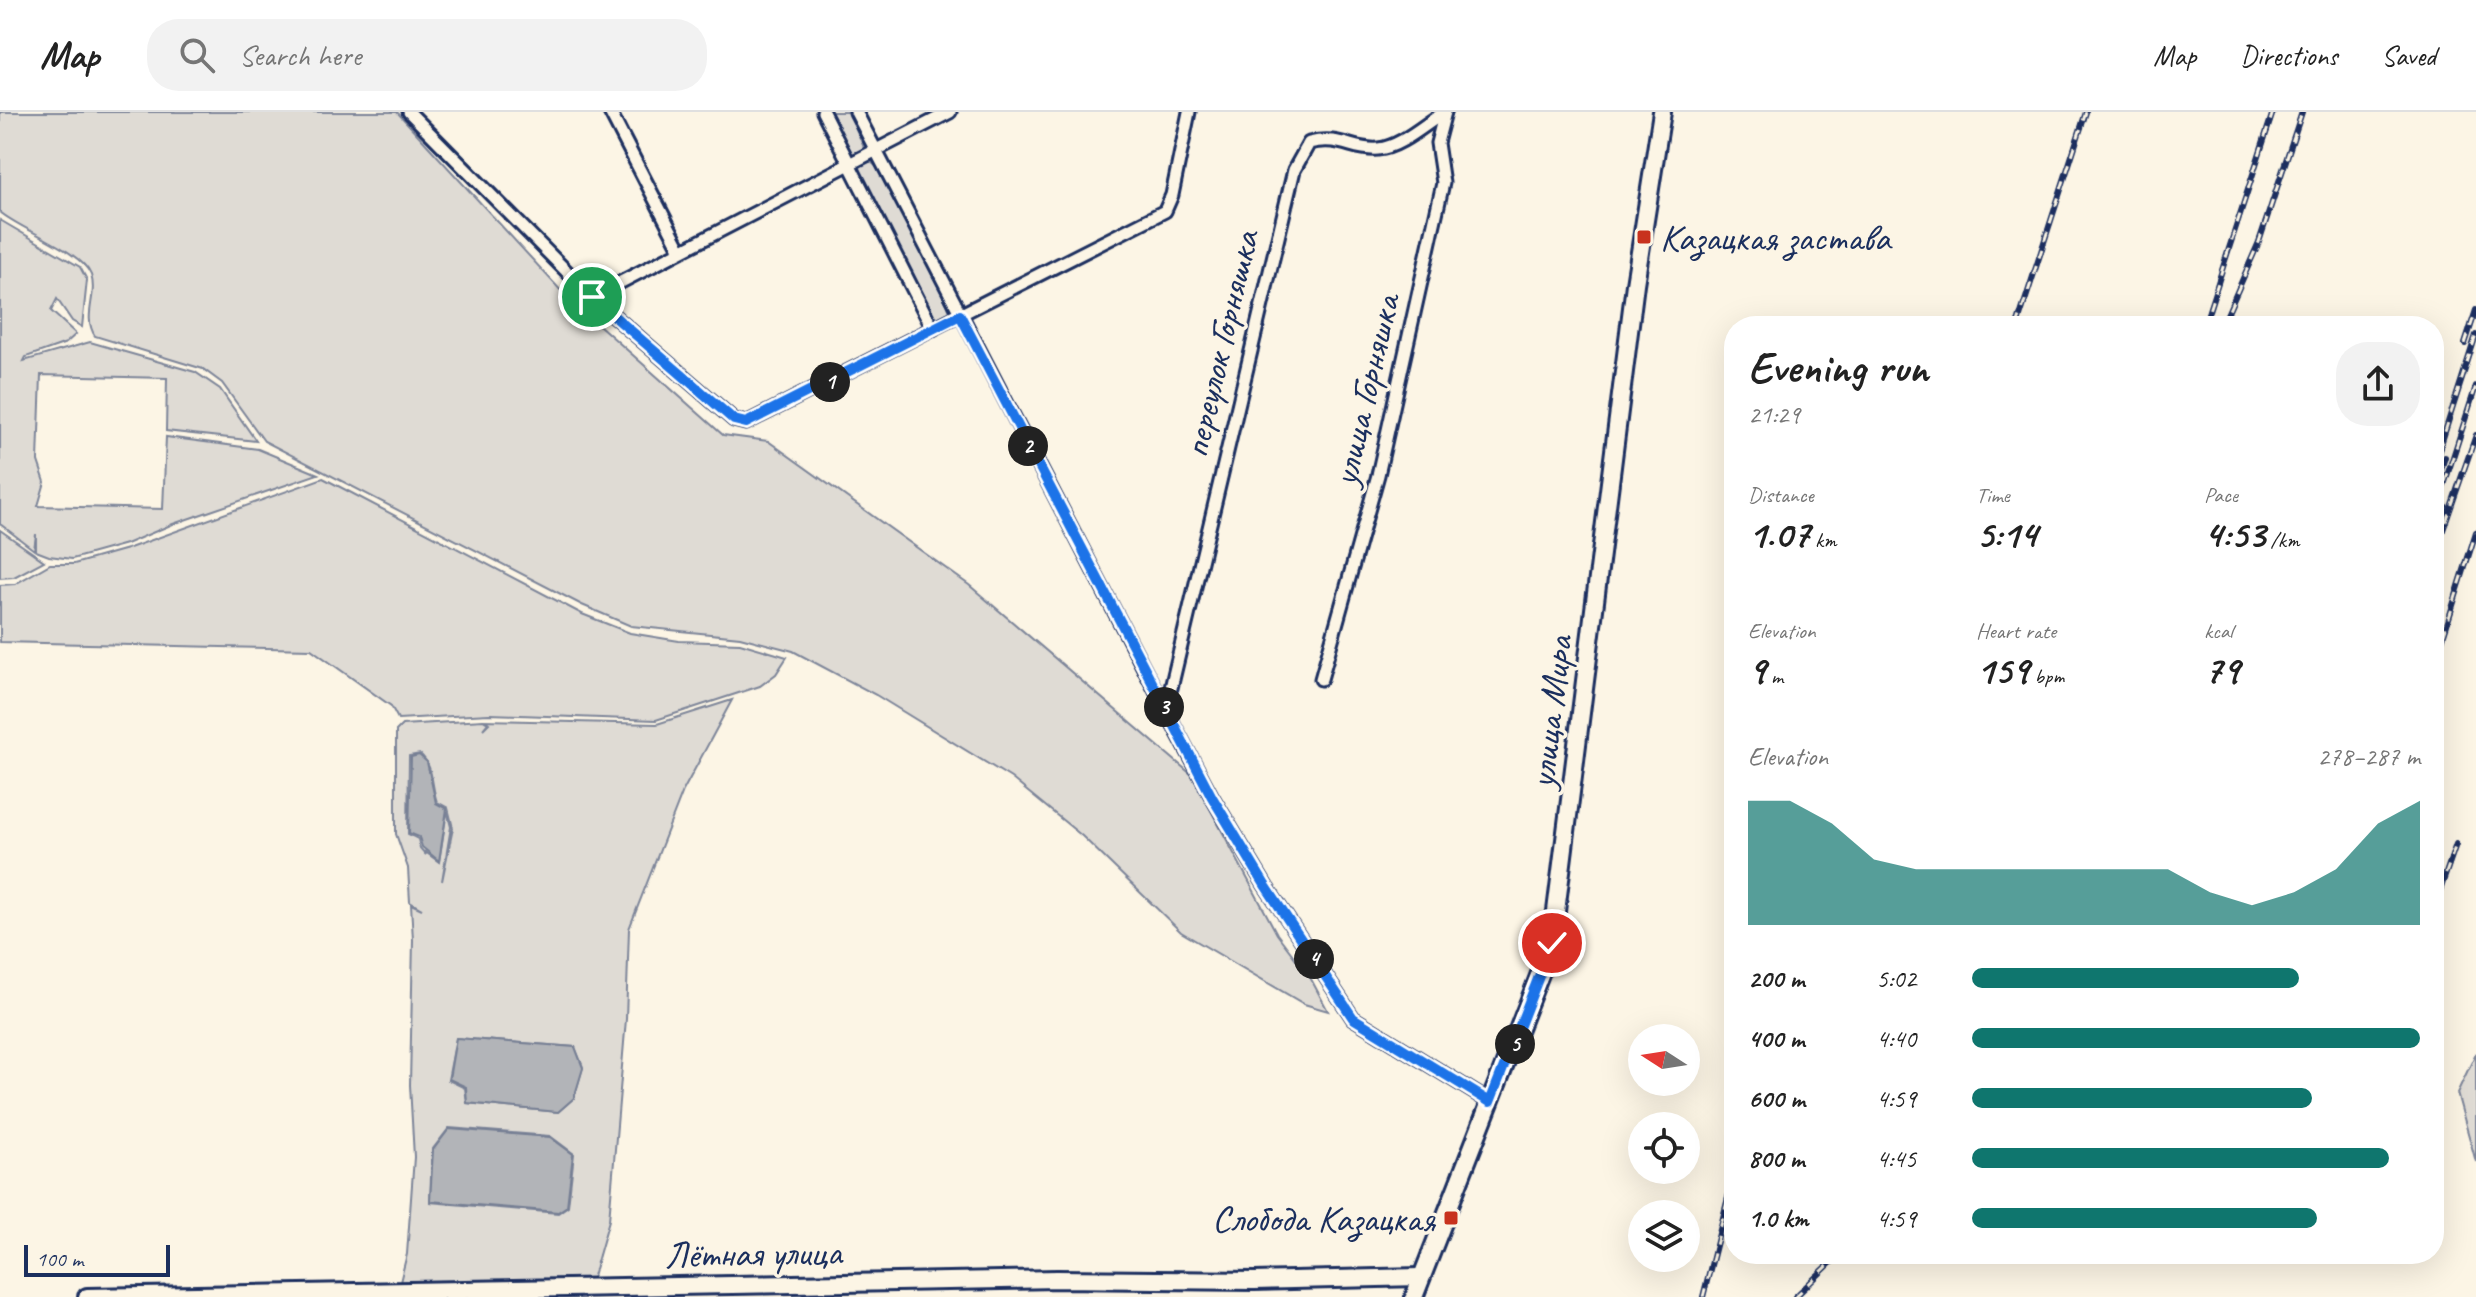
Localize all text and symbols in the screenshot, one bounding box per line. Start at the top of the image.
search box [147,19,707,91]
text: Map [40,32,99,79]
icon: search [175,33,219,77]
text: Search here [239,36,361,74]
text: Map [2153,38,2196,73]
text: Directions [2240,38,2338,73]
text: Saved [2382,38,2436,73]
place label: Казацкая застава [1660,214,1893,261]
street label: переулок Горняшка [1172,224,1270,462]
marker: Казацкая застава [1635,228,1653,246]
pin [558,263,626,331]
icon: arrive [570,275,614,319]
street label: улица Горняшка [1320,287,1411,492]
text: Evening run [1748,340,1928,395]
button: share [2336,342,2420,426]
pin: 1 [810,362,850,402]
text: 1 [825,368,835,396]
text: 21:29 [1748,398,1800,431]
pin: 2 [1008,426,1048,466]
text: 2 [1023,432,1033,460]
text: Distance [1748,481,1814,509]
text: Time [1976,481,2010,509]
text: Pace [2204,481,2238,509]
text: 1.07 [1748,509,1810,559]
text: 5:14 [1976,509,2037,559]
text: 4:53 [2204,509,2265,559]
text: km [1810,526,1837,554]
text: /km [2265,526,2299,554]
text: Elevation [1748,617,1816,645]
text: Heart rate [1976,617,2056,645]
text: kcal [2204,617,2233,645]
street label: улица Мира [1518,631,1583,793]
text: 9 [1748,645,1766,695]
text: 159 [1976,645,2029,695]
text: 79 [2204,645,2239,695]
text: m [1766,662,1783,690]
text: bpm [2029,662,2064,690]
pin: 3 [1144,687,1184,727]
text: 3 [1159,693,1169,721]
text: Elevation [1748,740,1828,773]
text: 278–287 m [2317,740,2420,773]
pin [1518,909,1586,977]
icon: check [1530,921,1574,965]
pin: 4 [1294,939,1334,979]
text: 4 [1309,945,1319,973]
text: 200 m [1748,962,1804,995]
text: 5:02 [1876,962,1916,995]
text: 400 m [1748,1022,1804,1055]
text: 4:40 [1876,1022,1916,1055]
pin: 5 [1495,1024,1535,1064]
north arrow [1628,1024,1700,1096]
map controls [1628,1024,1700,1272]
text: 5 [1510,1030,1520,1058]
text: 600 m [1748,1082,1805,1115]
text: 4:59 [1876,1082,1916,1115]
button: locate [1628,1112,1700,1184]
text: 800 m [1748,1142,1804,1175]
text: 4:45 [1876,1142,1916,1175]
place label: Слобода Казацкая [1212,1195,1436,1242]
button: layers [1628,1200,1700,1272]
text: 1.0 km [1748,1202,1808,1235]
text: 4:59 [1876,1202,1916,1235]
marker: Слобода Казацкая [1442,1209,1460,1227]
street label: Лётная улица [664,1228,845,1279]
scale bar [24,1241,170,1277]
text: 100 m [36,1245,83,1273]

